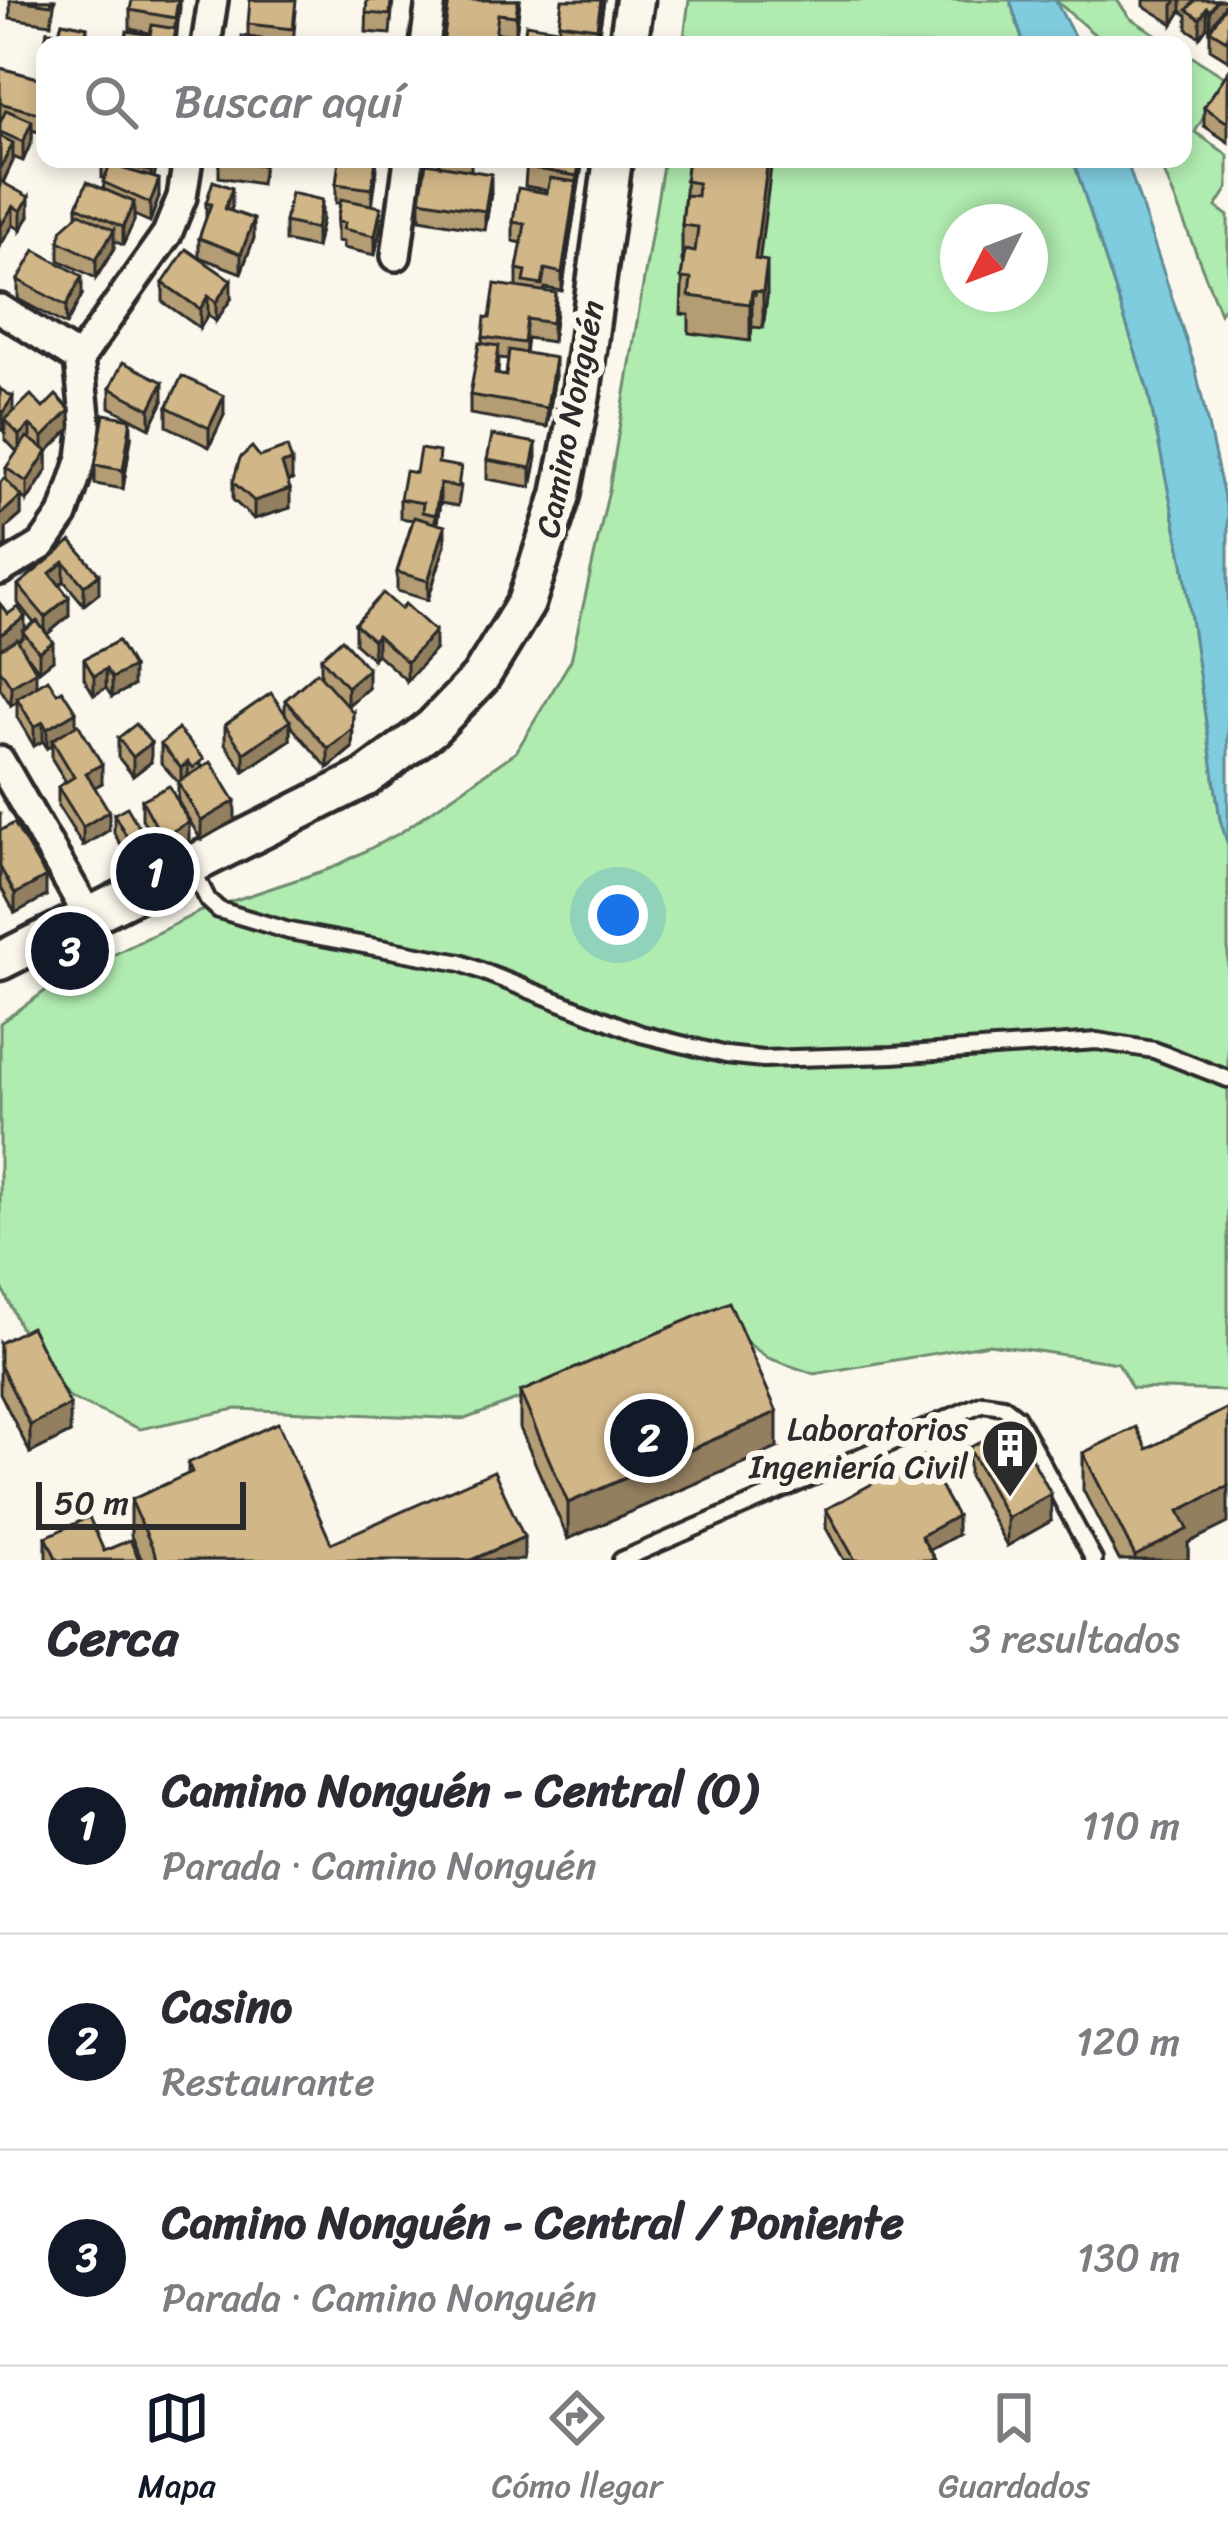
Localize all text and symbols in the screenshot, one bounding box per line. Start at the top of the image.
search box [36,36,1192,168]
text: Buscar aquí [174,62,403,142]
icon: search [78,69,144,135]
north arrow [940,204,1048,312]
street label: Camino Nonguén [519,295,621,543]
pin: 1 [116,827,194,917]
your location [588,885,648,945]
pin: 3 [31,906,109,996]
pin: 2 [610,1393,688,1483]
place label: Laboratorios Ingeniería Civil [748,1400,969,1496]
building icon: Laboratorios Ingeniería Civil [979,1417,1041,1499]
text: 50 m [54,1474,129,1532]
scale bar [36,1476,246,1529]
text: Cerca [48,1593,178,1683]
text: 3 resultados [969,1604,1180,1673]
text: Camino Nonguén - Central (O) [162,1751,757,1831]
text: 1 [79,1791,95,1860]
text: 110 m [1082,1791,1180,1860]
text: Parada · Camino Nonguén [162,1831,596,1900]
text: Casino [162,1967,292,2047]
text: 2 [76,2007,98,2076]
text: 120 m [1076,2007,1180,2076]
text: Restaurante [162,2047,375,2116]
text: Camino Nonguén - Central / Poniente [162,2183,904,2263]
text: 3 [76,2223,98,2292]
text: 130 m [1077,2223,1180,2292]
text: Parada · Camino Nonguén [162,2263,596,2332]
tab: Mapa [138,2385,216,2515]
tab: Cómo llegar [492,2385,662,2515]
tab: Guardados [938,2385,1090,2515]

